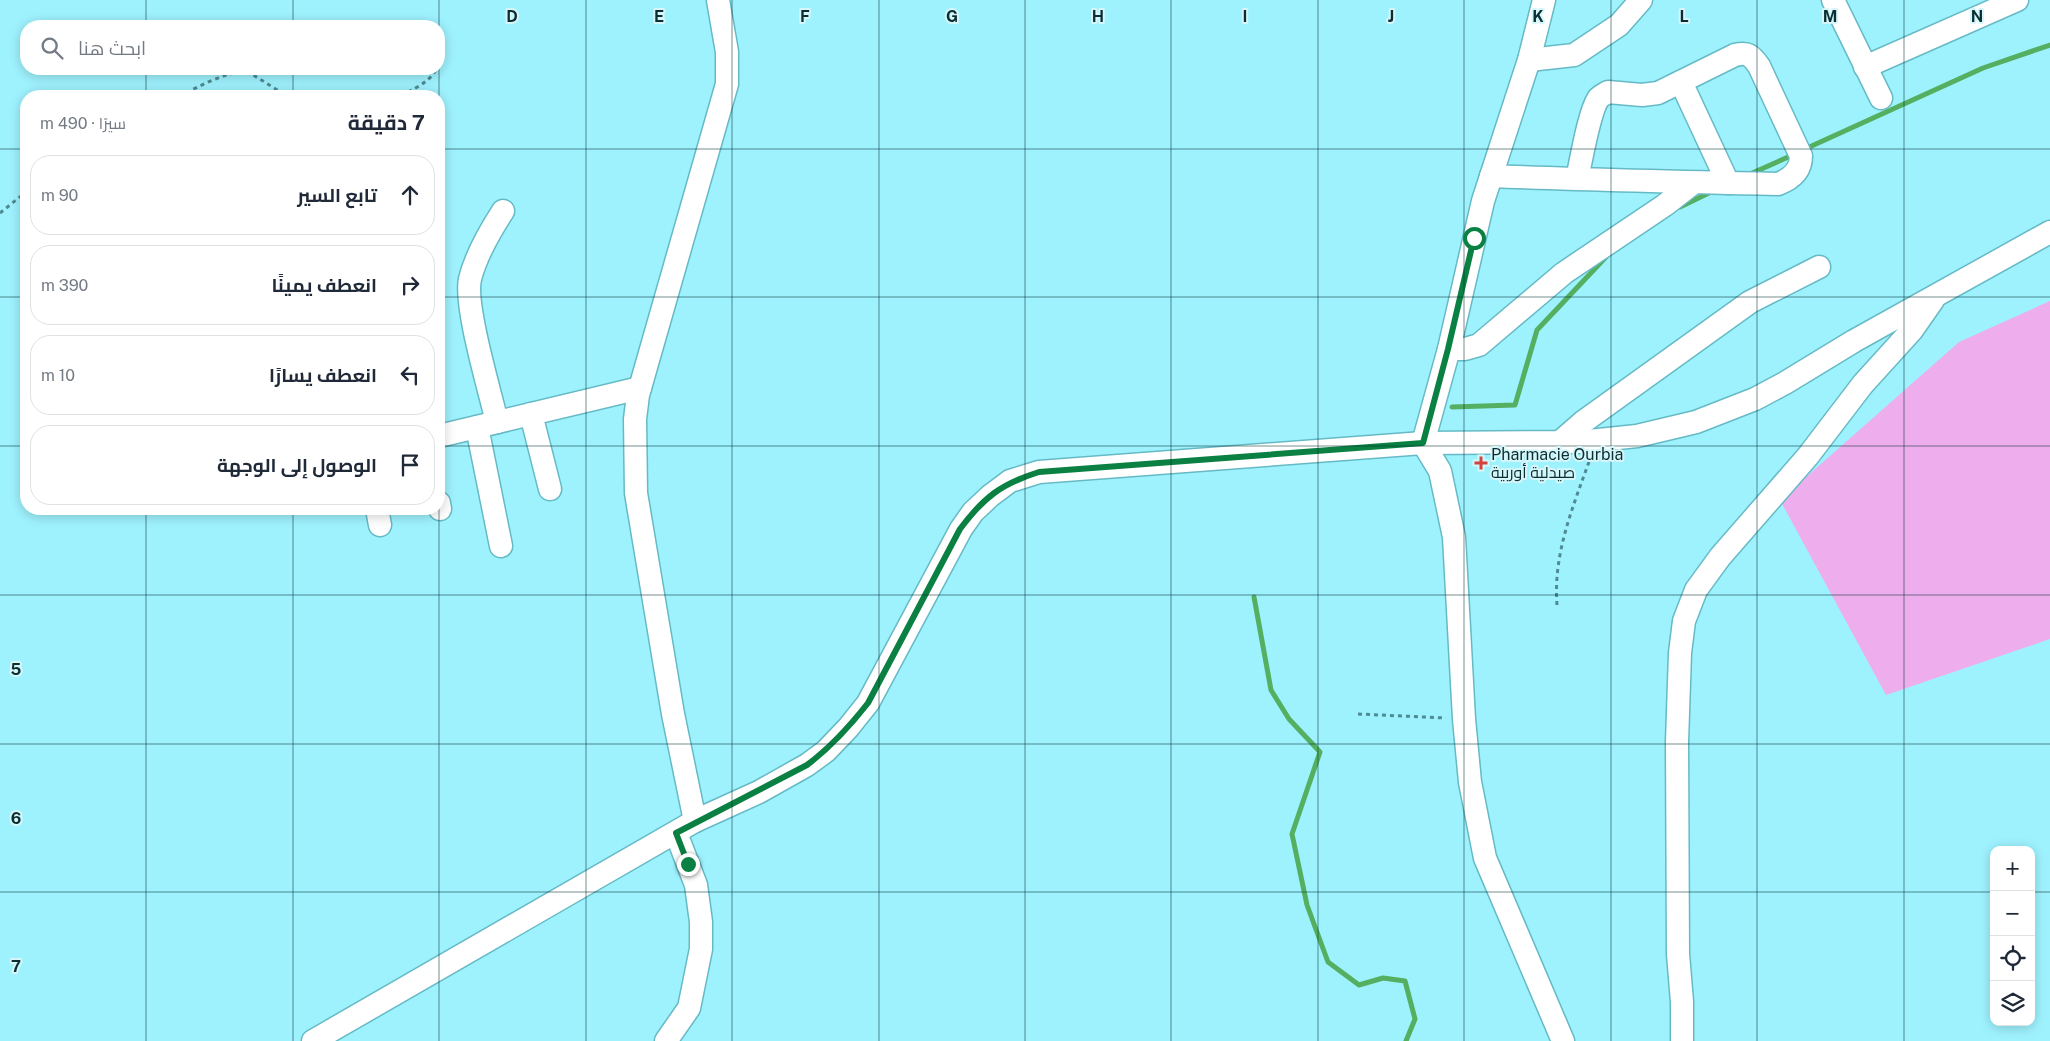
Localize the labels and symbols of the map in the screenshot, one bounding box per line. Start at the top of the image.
text: D [506,7,518,26]
text: E [654,7,664,26]
text: F [800,7,810,26]
text: G [946,7,958,26]
text: H [1092,7,1104,26]
text: I [1243,7,1247,26]
text: J [1388,7,1394,26]
text: K [1532,7,1544,26]
text: L [1679,7,1689,26]
text: M [1823,7,1837,26]
text: N [1971,7,1983,26]
route start [1463,227,1486,250]
place label: Pharmacie Ourbia صيدلية أوربية [1491,445,1623,482]
marker: Pharmacie Ourbia صيدلية أوربية [1475,457,1487,469]
text: 5 [11,660,22,679]
text: 6 [11,809,21,828]
route end [677,853,700,876]
text: 7 [11,957,21,976]

